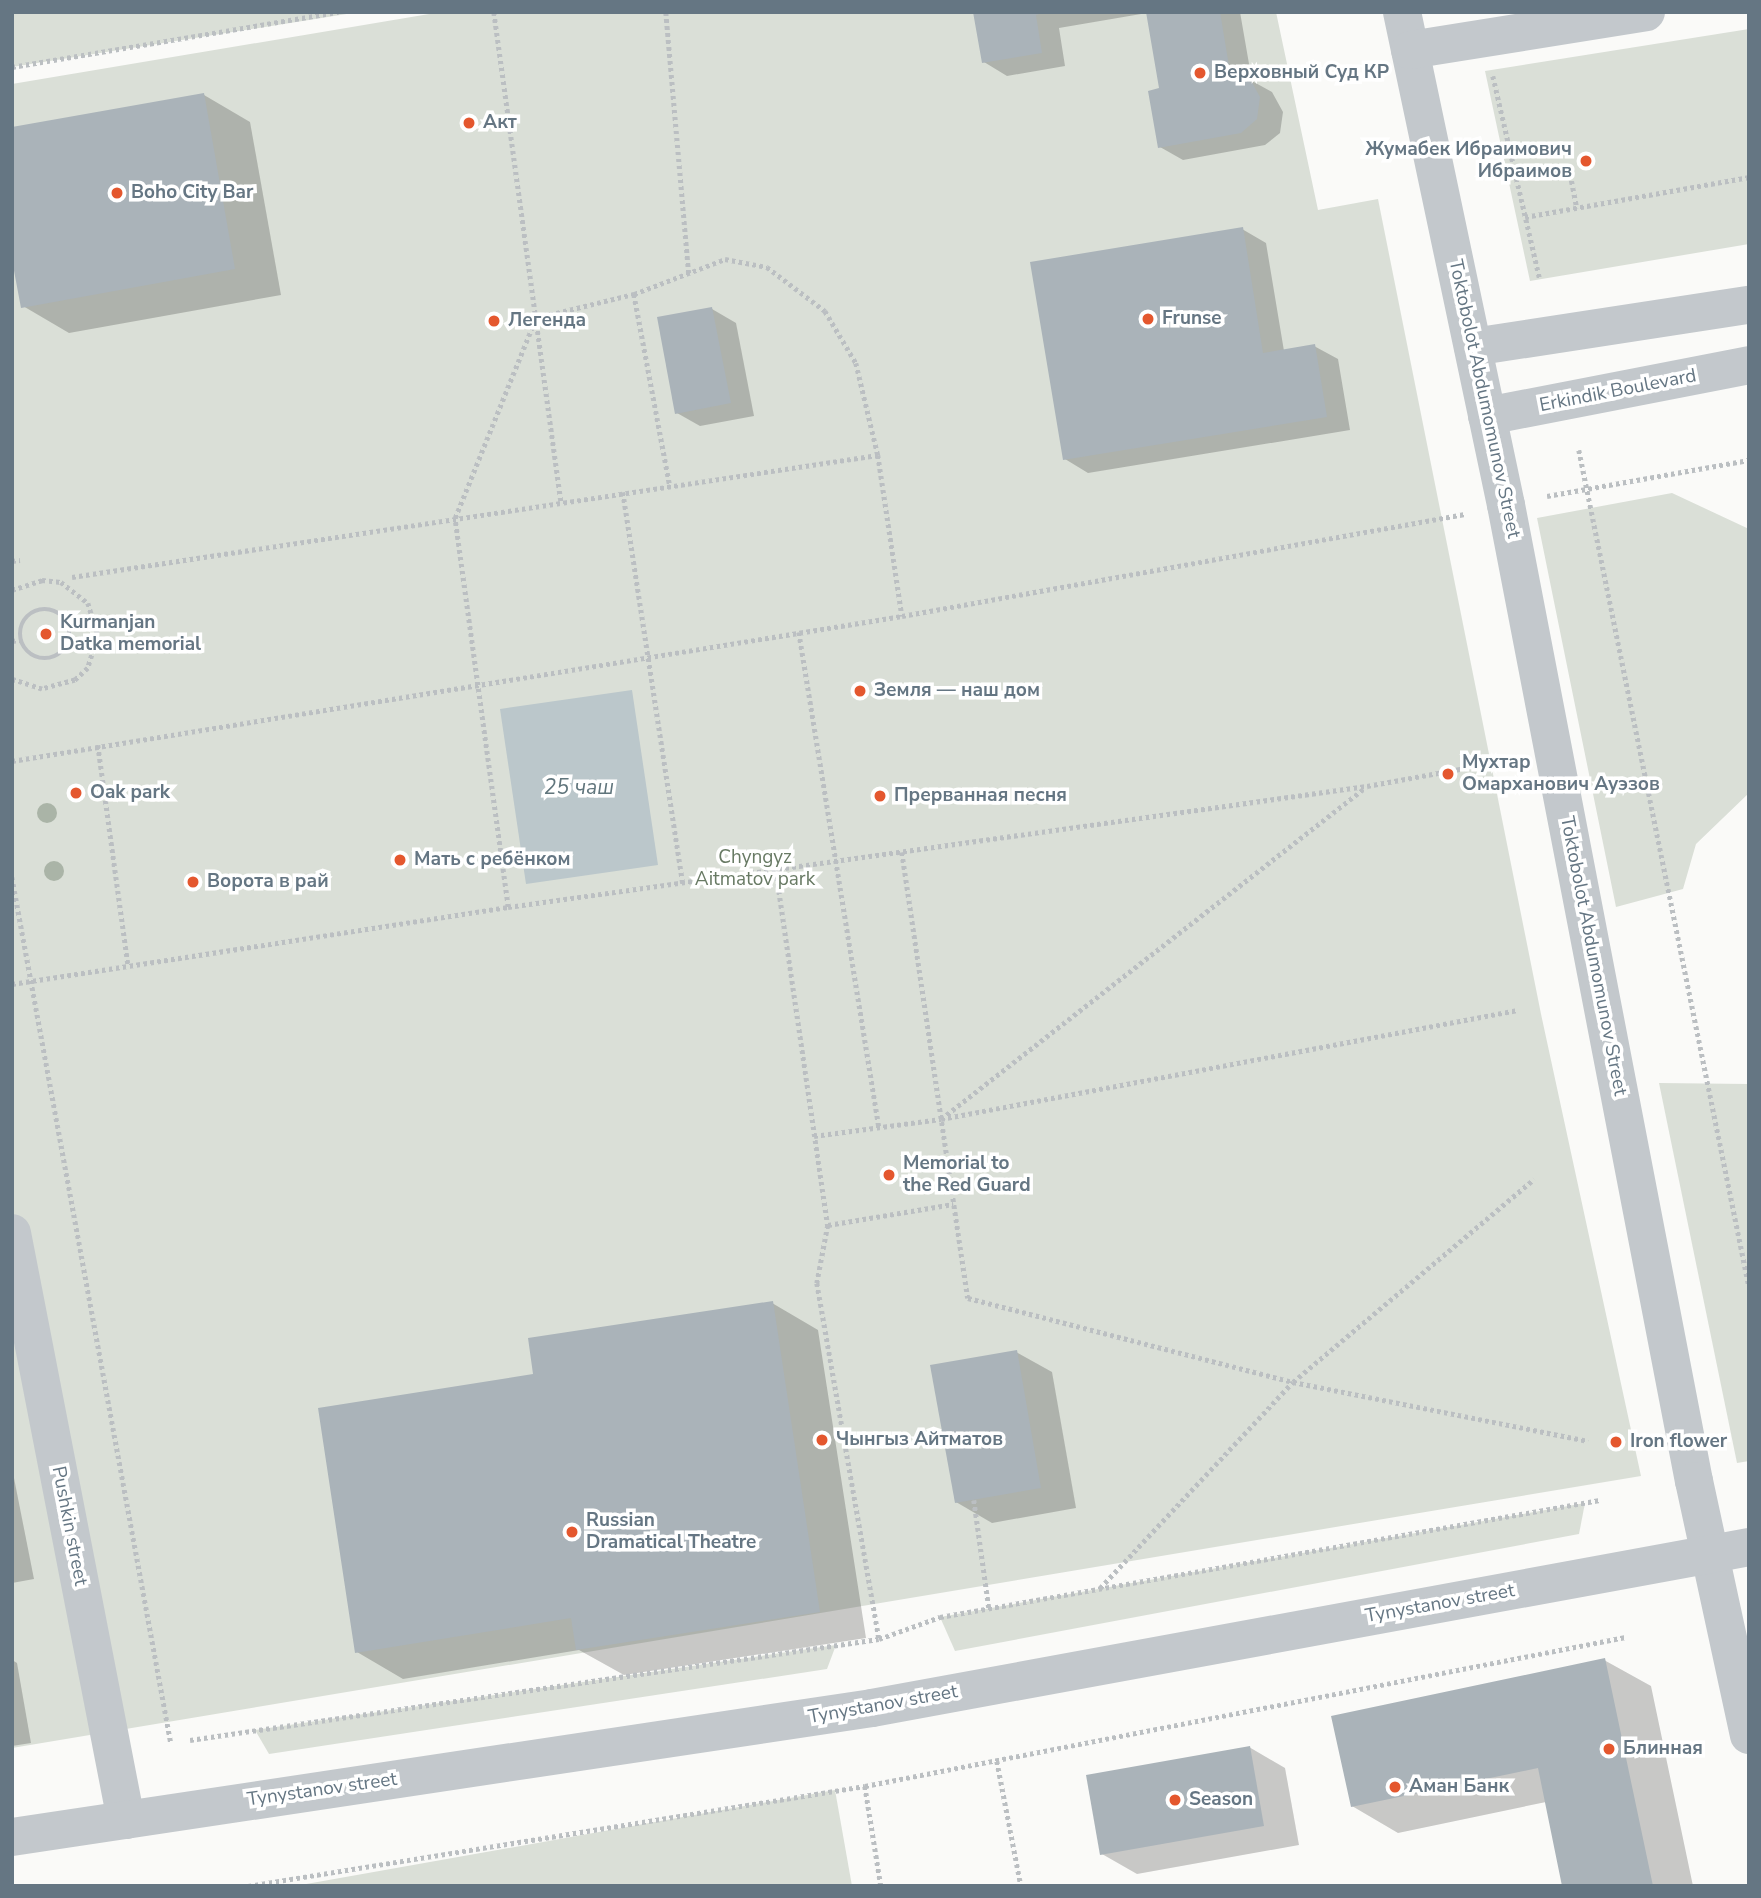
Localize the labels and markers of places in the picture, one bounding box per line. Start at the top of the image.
place label: Верховный Суд КР [1214,62,1389,84]
marker: Верховный Суд КР [1192,65,1208,81]
place label: Акт [483,112,517,134]
marker: Акт [461,115,477,131]
place label: Жумабек Ибраимович Ибраимов [1365,139,1572,183]
marker: Жумабек Ибраимович Ибраимов [1578,153,1594,169]
place label: Boho City Bar [131,182,253,204]
marker: Boho City Bar [109,185,125,201]
place label: Frunse [1162,308,1222,330]
place label: Легенда [508,310,586,332]
marker: Frunse [1140,311,1156,327]
marker: Легенда [486,313,502,329]
place label: Kurmanjan Datka memorial [60,612,201,656]
marker: Kurmanjan Datka memorial [38,626,54,642]
place label: Земля — наш дом [874,680,1040,702]
marker: Земля — наш дом [852,683,868,699]
place label: Мухтар Омарханович Ауэзов [1462,752,1660,796]
marker: Мухтар Омарханович Ауэзов [1440,766,1456,782]
place label: Oak park [90,782,170,804]
marker: Oak park [68,785,84,801]
place label: Прерванная песня [894,785,1067,807]
marker: Прерванная песня [872,788,888,804]
place label: Мать с ребёнком [414,849,571,871]
marker: Мать с ребёнком [392,852,408,868]
place label: Ворота в рай [207,871,329,893]
marker: Ворота в рай [185,874,201,890]
place label: Memorial to the Red Guard [903,1153,1031,1197]
marker: Memorial to the Red Guard [881,1167,897,1183]
place label: Чынгыз Айтматов [836,1429,1003,1451]
place label: Iron flower [1630,1431,1727,1453]
marker: Чынгыз Айтматов [814,1432,830,1448]
marker: Iron flower [1608,1434,1624,1450]
place label: Russian Dramatical Theatre [586,1510,756,1554]
marker: Russian Dramatical Theatre [564,1524,580,1540]
place label: Блинная [1623,1738,1703,1760]
marker: Блинная [1601,1741,1617,1757]
place label: Аман Банк [1409,1776,1509,1798]
marker: Аман Банк [1387,1779,1403,1795]
place label: Season [1189,1789,1253,1811]
marker: Season [1167,1792,1183,1808]

